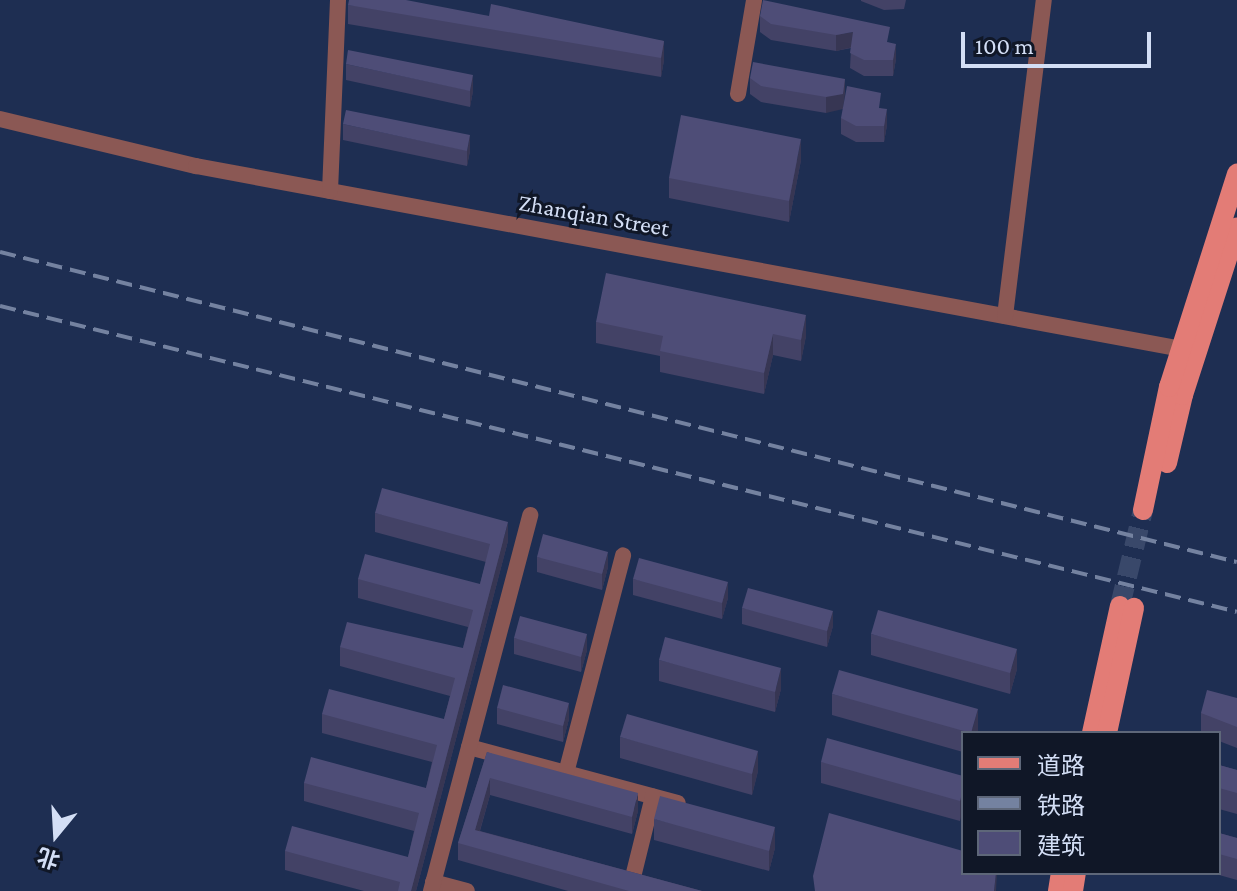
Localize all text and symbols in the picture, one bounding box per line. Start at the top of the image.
scale bar [965,16,1155,66]
text: 100 m [975,32,1034,59]
street label: Zhanqian Street [516,188,672,242]
legend [961,731,1221,875]
text: 道路 [1037,752,1085,779]
text: 铁路 [1037,792,1085,819]
north arrow [16,795,96,875]
text: 建筑 [1037,832,1085,859]
text: 北 [34,843,63,874]

